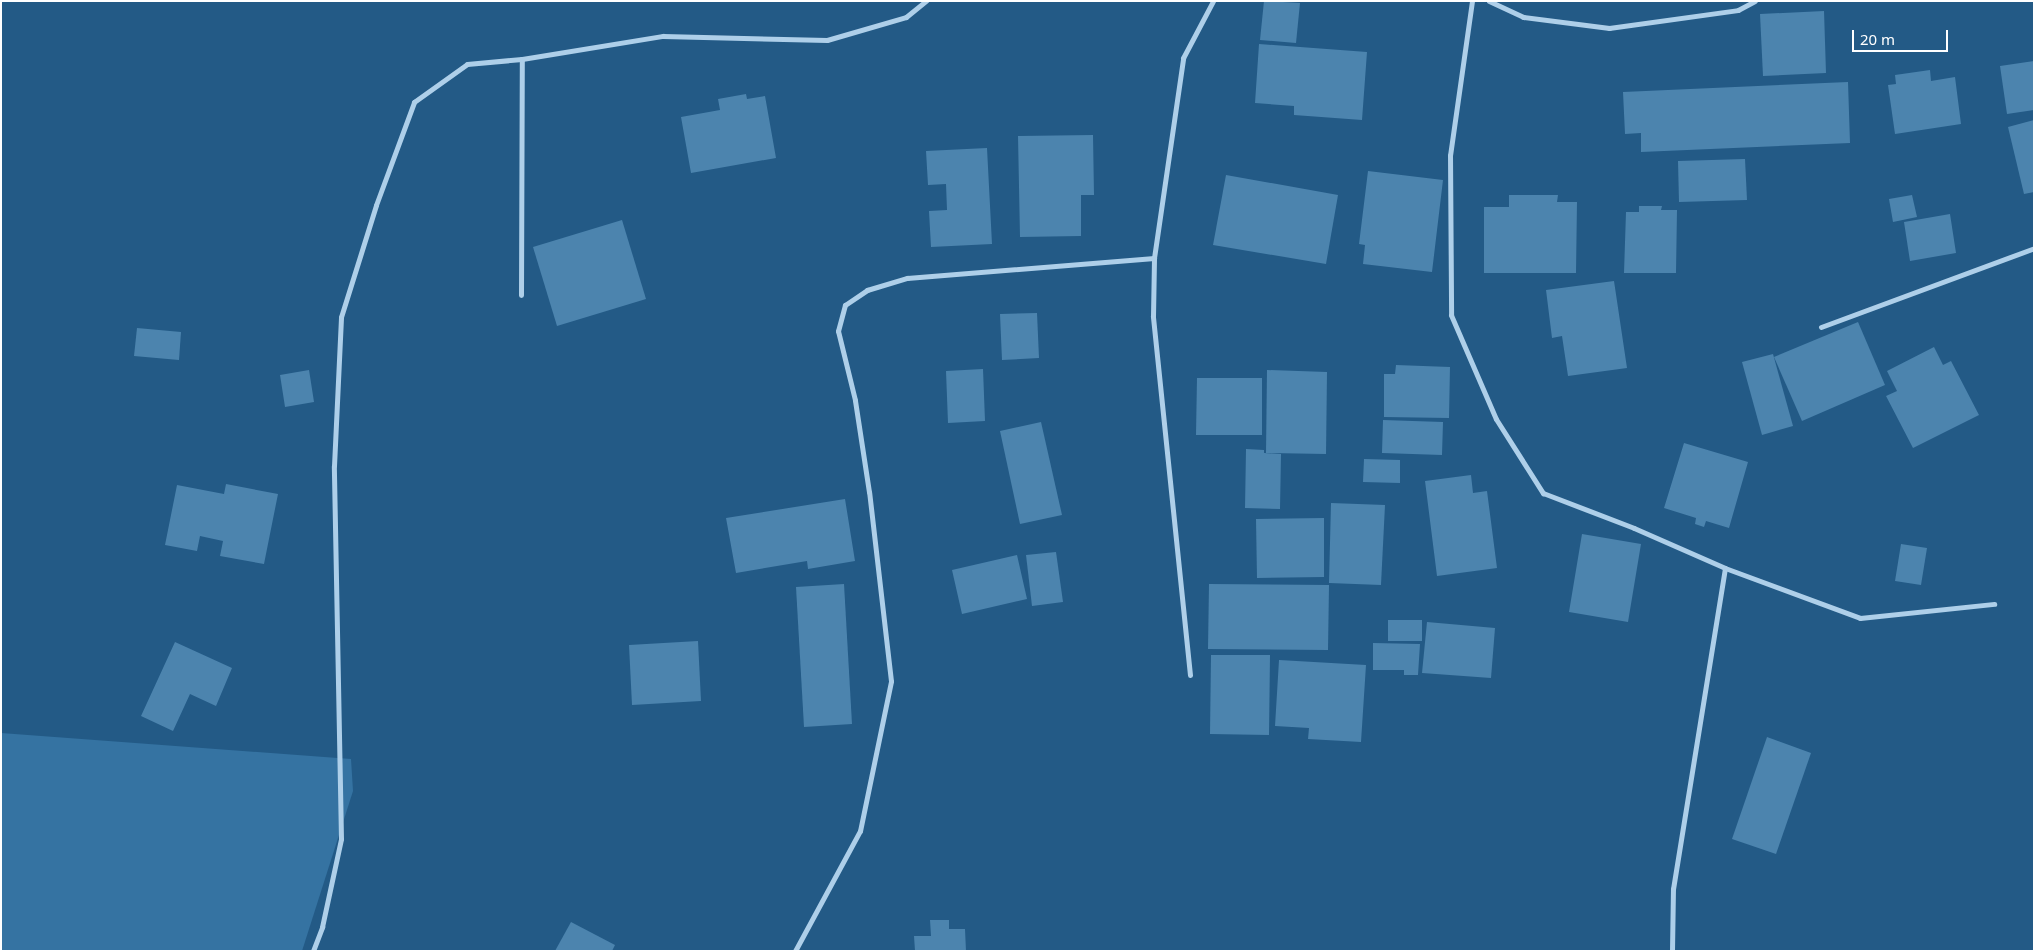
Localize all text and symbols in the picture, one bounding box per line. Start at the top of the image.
scale bar [1855,20,1951,52]
text: 20 m [1860,29,1895,49]

